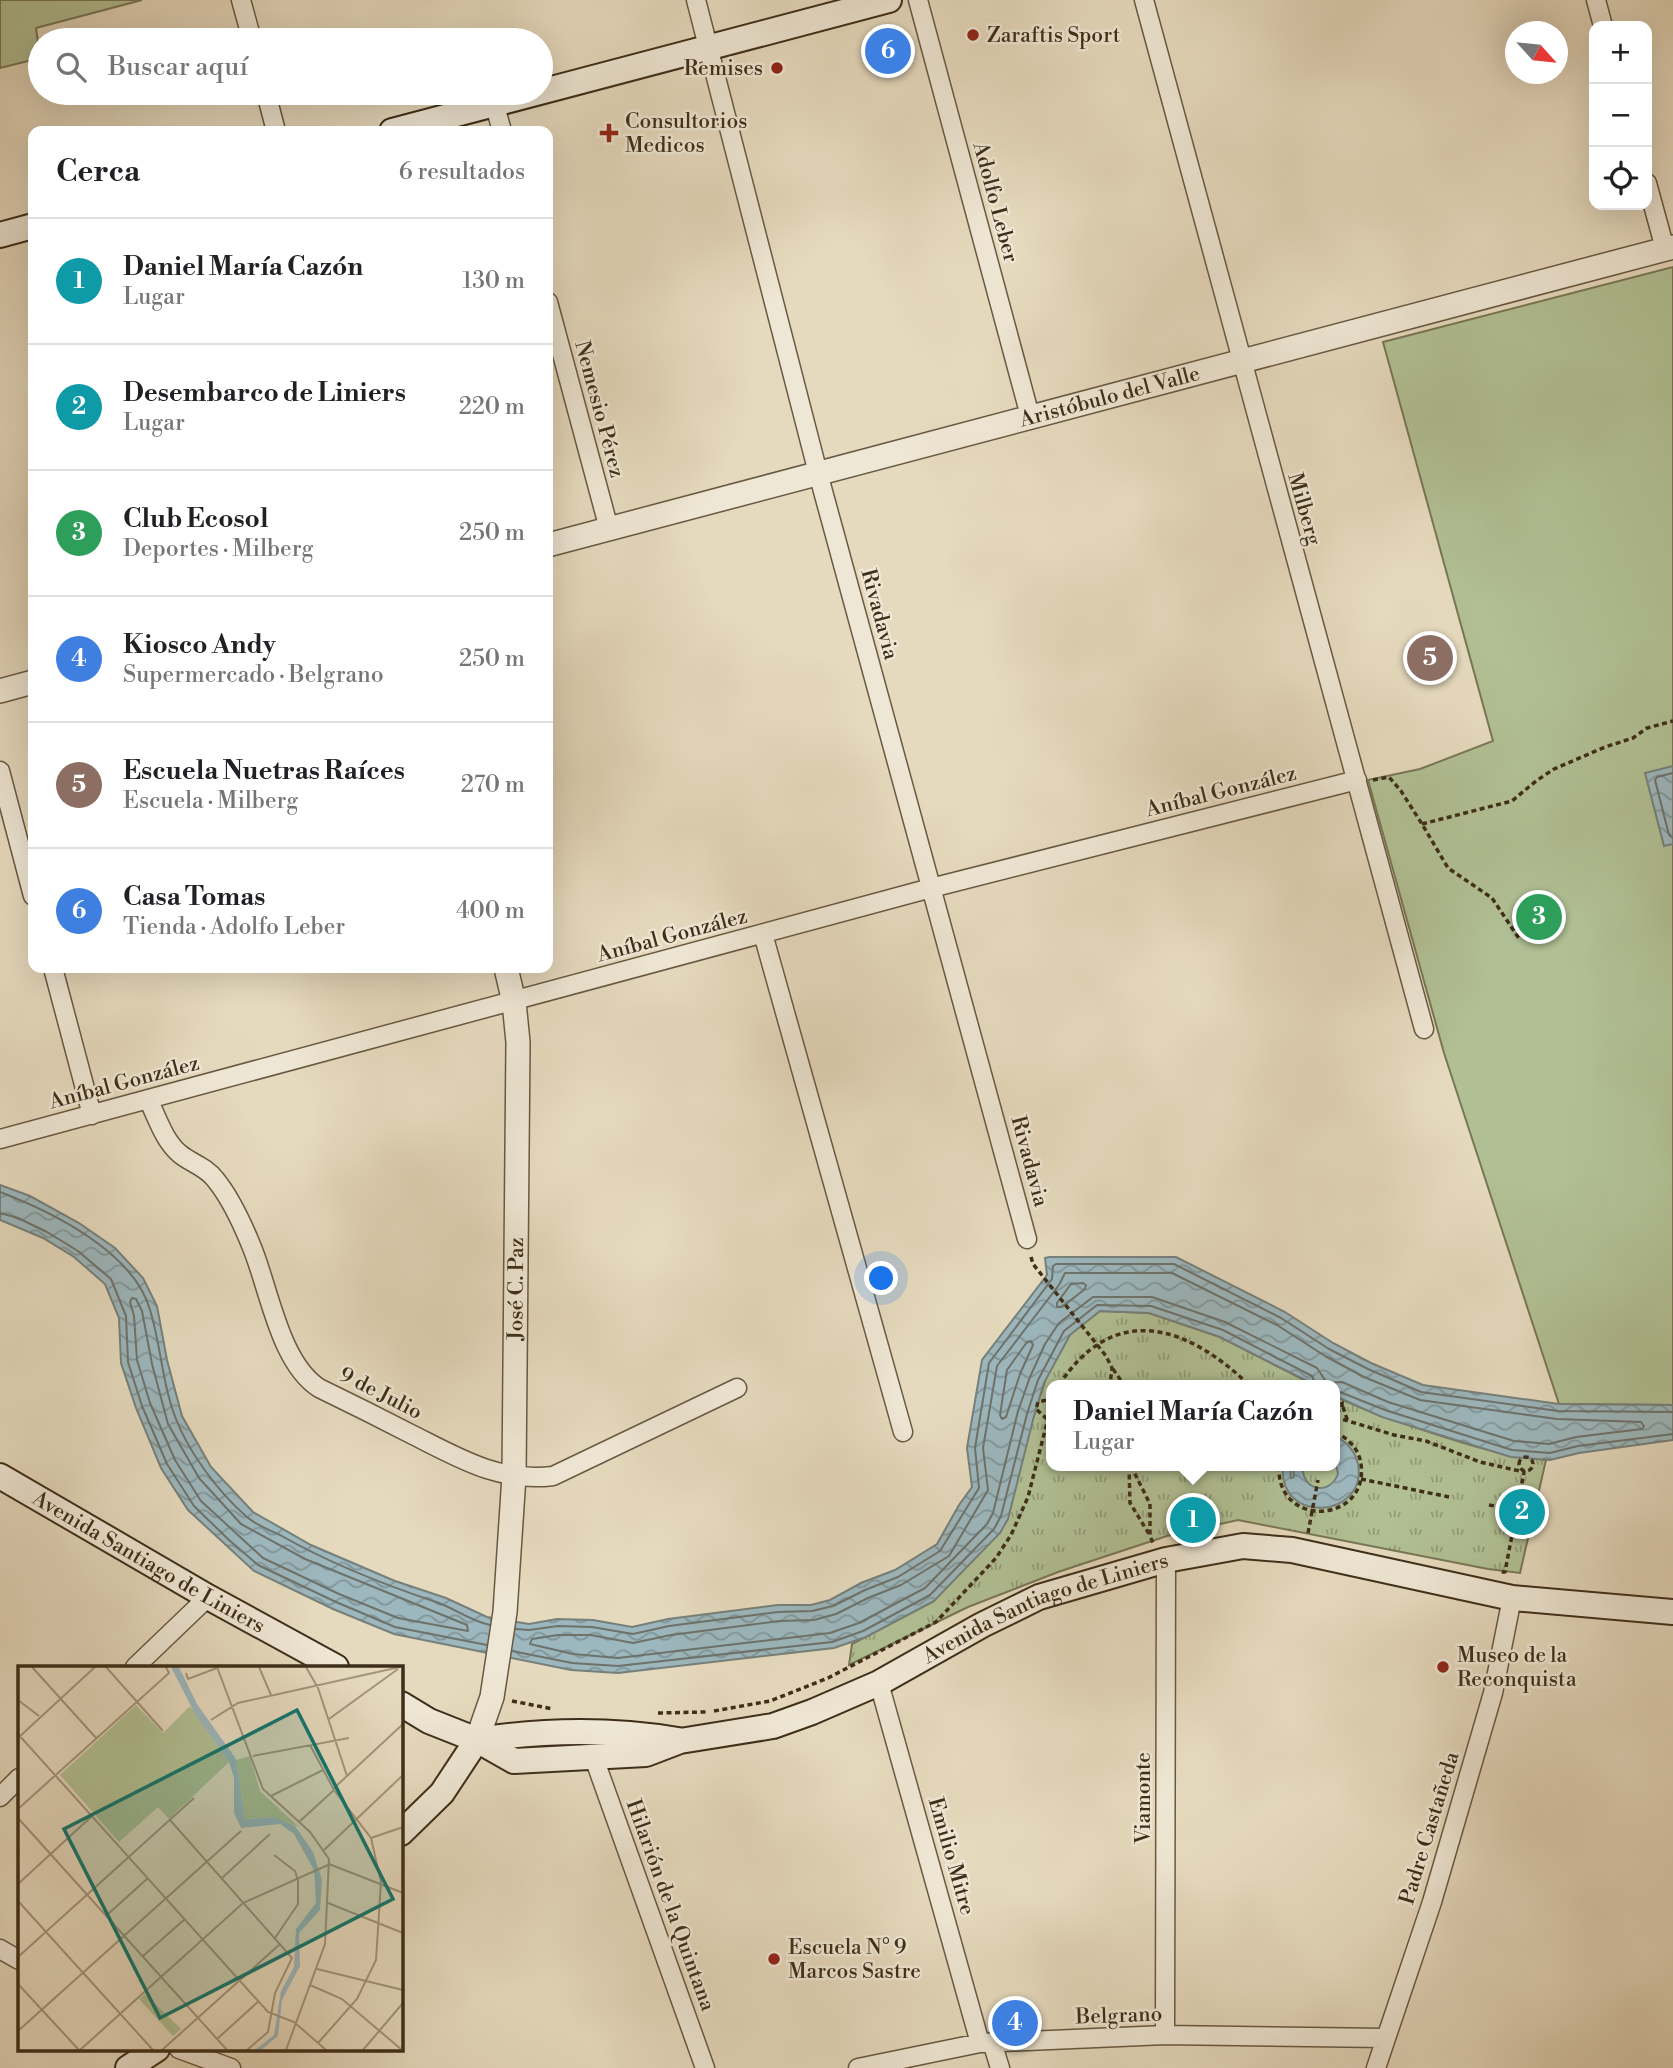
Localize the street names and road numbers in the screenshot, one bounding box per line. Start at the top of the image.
street label: Adolfo Leber [966,138,1024,265]
street label: Nemesio Pérez [568,338,630,480]
street label: Aristóbulo del Valle [1016,361,1203,434]
street label: Milberg [1281,470,1327,549]
street label: Rivadavia [854,566,904,663]
street label: Aníbal González [1142,761,1299,824]
street label: Aníbal González [593,903,750,969]
street label: Aníbal González [45,1050,202,1116]
street label: Rivadavia [1004,1113,1054,1210]
street label: José C. Paz [503,1237,530,1342]
street label: 9 de Julio [335,1362,426,1426]
street label: Avenida Santiago de Liniers [27,1485,269,1640]
street label: Avenida Santiago de Liniers [917,1548,1172,1670]
street label: Padre Castañeda [1394,1749,1466,1908]
street label: Viamonte [1131,1752,1157,1845]
street label: Emilio Mitre [922,1794,980,1918]
street label: Hilarión de la Quintana [620,1796,721,2015]
street label: Belgrano [1074,2001,1163,2031]

